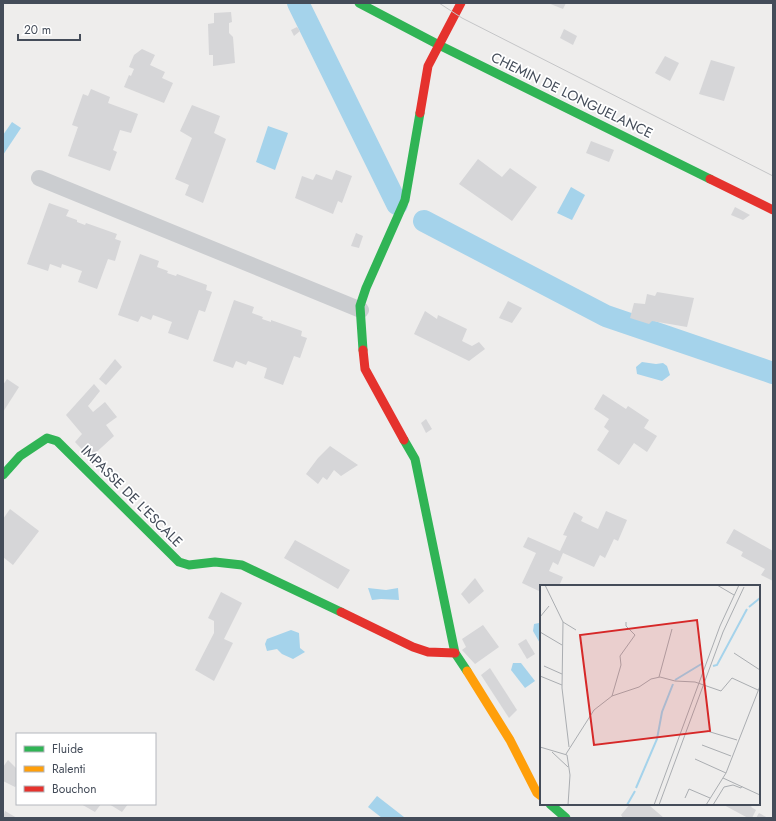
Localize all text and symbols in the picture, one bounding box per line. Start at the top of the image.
scale bar [18,16,80,42]
text: 20 m [24,21,51,39]
street label: CHEMIN DE LONGUELANCE [488,47,656,143]
street label: IMPASSE DE L'ESCALE [77,441,187,551]
inset map [540,585,760,805]
legend [16,733,156,805]
text: Fluide [52,740,83,758]
text: Ralenti [52,760,86,778]
text: Bouchon [52,780,96,798]

